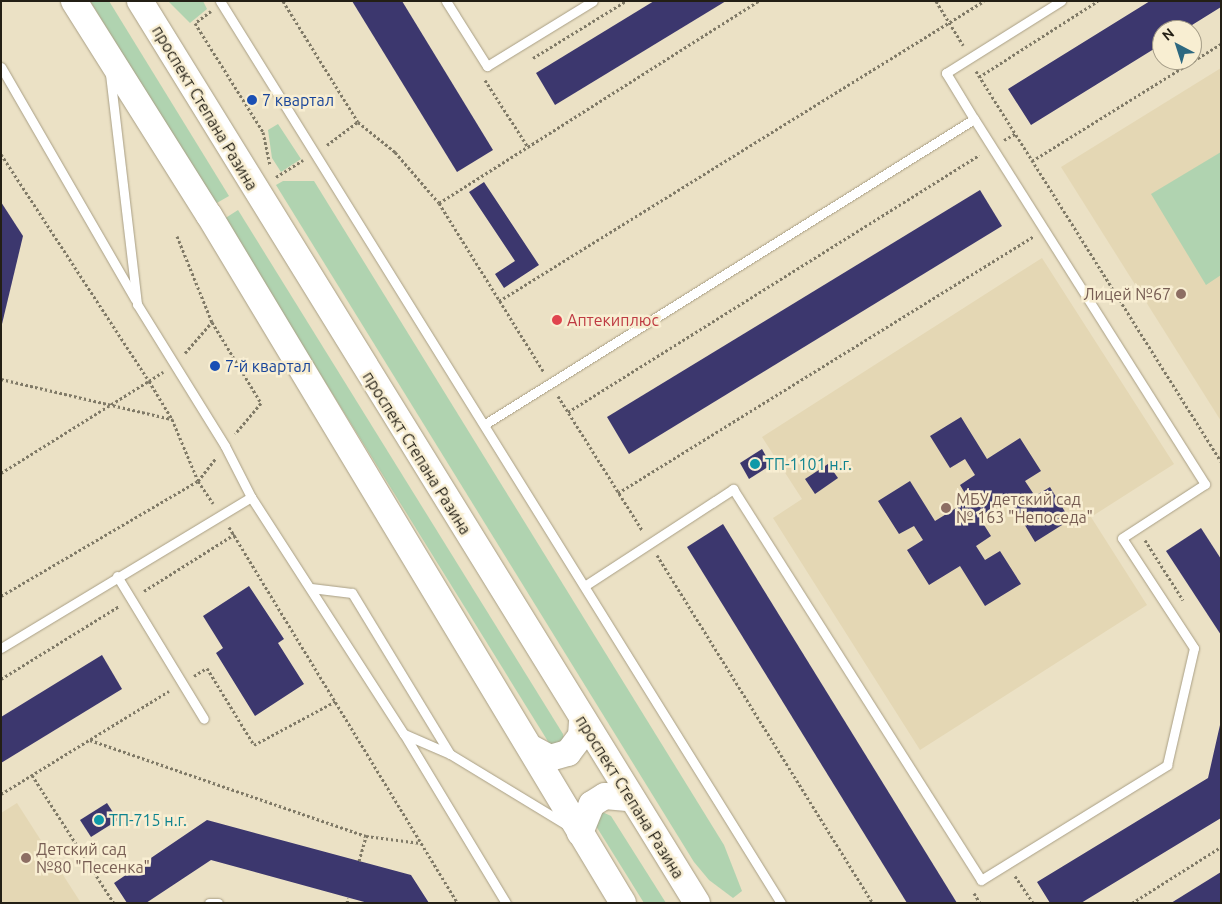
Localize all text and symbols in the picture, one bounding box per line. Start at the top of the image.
north arrow [1152,20,1202,70]
street label: проспект Степана Разина [148,22,262,194]
text: N [1159,25,1177,44]
place label: 7 квартал [262,90,334,110]
marker: 7 квартал [246,94,258,106]
place label: Лицей №67 [1084,284,1171,304]
marker: Лицей №67 [1175,288,1187,300]
place label: Аптекиплюс [567,310,659,330]
marker: Аптекиплюс [551,314,563,326]
place label: 7-й квартал [225,356,311,376]
marker: 7-й квартал [209,360,221,372]
street label: проспект Степана Разина [359,368,475,538]
place label: ТП-1101 н.г. [765,454,852,474]
marker: ТП-1101 н.г. [749,458,761,470]
place label: МБУ детский сад № 163 "Непоседа" [956,489,1093,527]
marker: МБУ детский сад № 163 "Непоседа" [940,502,952,514]
street label: проспект Степана Разина [572,712,688,882]
place label: ТП-715 н.г. [109,810,187,830]
marker: ТП-715 н.г. [93,814,105,826]
place label: Детский сад №80 "Песенка" [36,839,150,877]
marker: Детский сад №80 "Песенка" [20,852,32,864]

